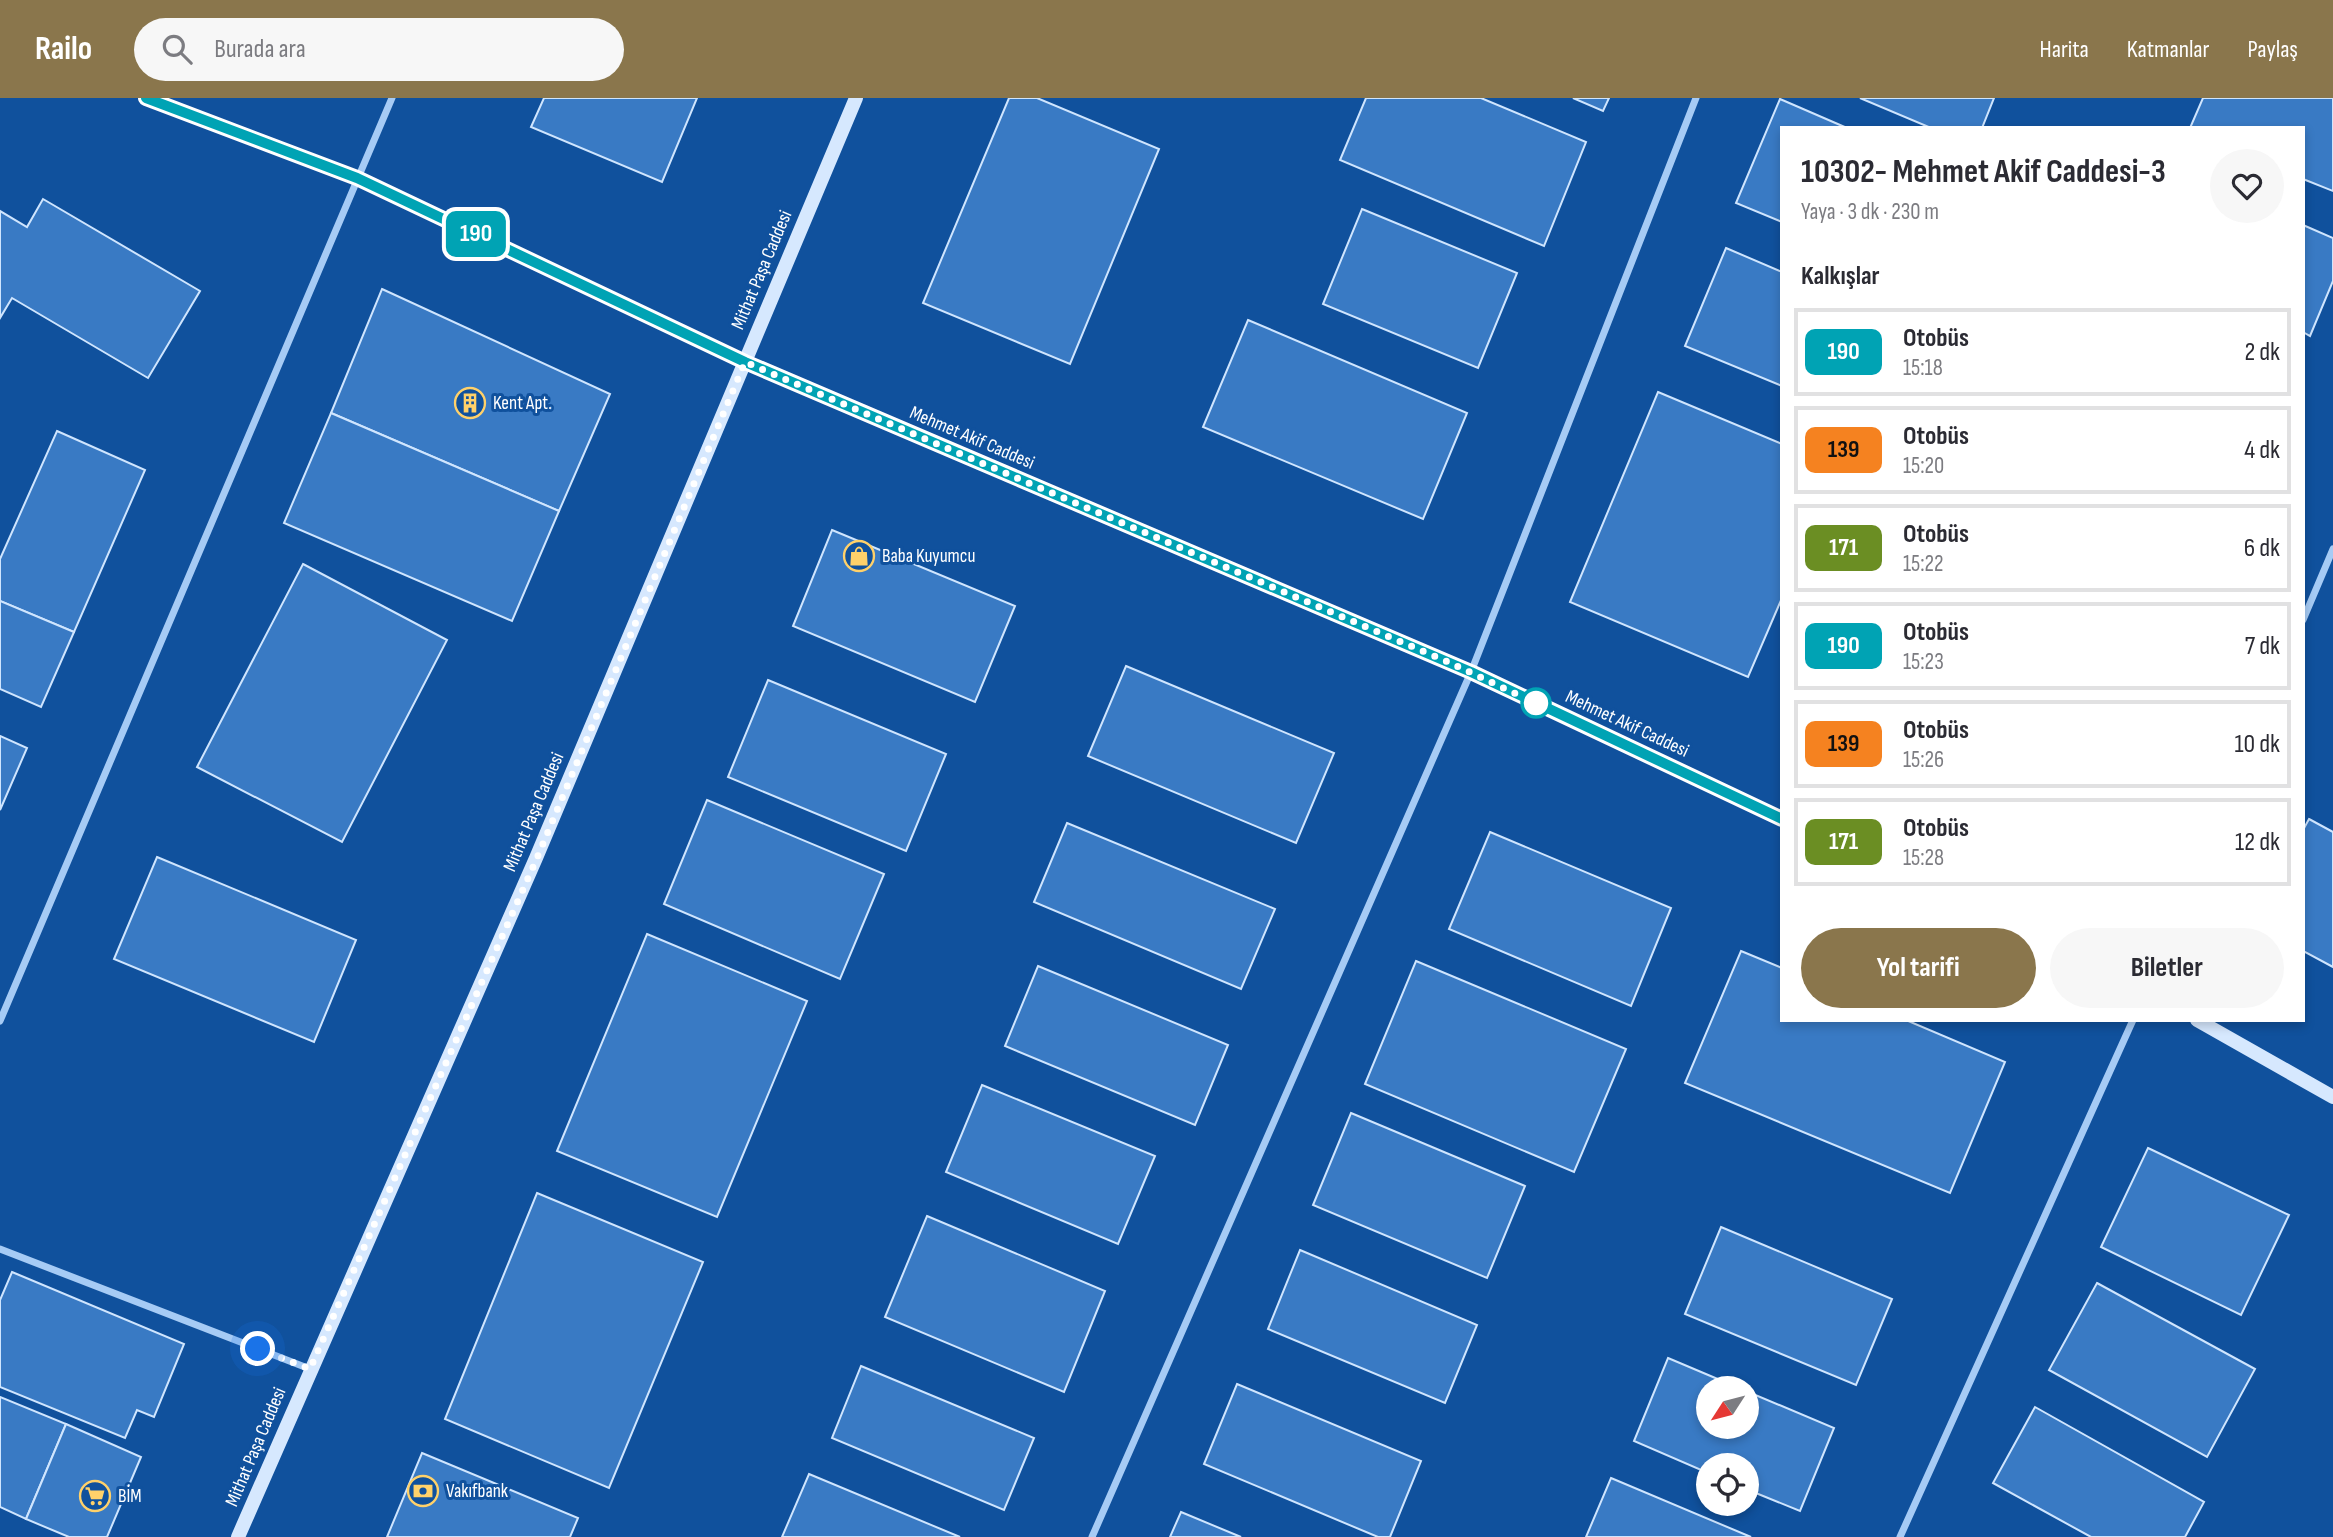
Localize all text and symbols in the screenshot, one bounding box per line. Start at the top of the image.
search box [134,18,624,81]
text: Railo [35,29,92,69]
icon: search [158,30,196,68]
text: Burada ara [214,34,306,65]
text: Harita [2039,35,2089,64]
text: Katmanlar [2127,35,2210,64]
text: Paylaş [2248,35,2298,64]
button: heart [2210,149,2284,223]
text: 10302- Mehmet Akif Caddesi-3 [1801,152,2166,192]
text: Yaya · 3 dk · 230 m [1801,198,1939,226]
street label: Mithat Paşa Caddesi [727,207,797,333]
line badge: 190 [436,211,516,257]
text: 190 [460,219,492,248]
text: Kalkışlar [1801,261,1880,292]
text: Otobüs [1903,323,1969,354]
text: 190 [1827,337,1860,366]
text: 2 dk [2244,337,2280,368]
text: 15:18 [1903,354,1943,382]
building icon: Kent Apt. [453,386,487,420]
place label: Kent Apt. [493,392,552,415]
street label: Mehmet Akif Caddesi [906,401,1038,475]
text: Otobüs [1903,421,1969,452]
text: 139 [1828,435,1859,464]
text: 4 dk [2244,435,2280,466]
text: 15:20 [1903,452,1944,480]
text: Otobüs [1903,519,1969,550]
text: 171 [1829,533,1858,562]
text: 6 dk [2244,533,2280,564]
shop icon: Baba Kuyumcu [842,539,876,573]
place label: Baba Kuyumcu [882,545,975,568]
text: 15:22 [1903,550,1944,578]
text: Otobüs [1903,617,1969,648]
text: 190 [1827,631,1860,660]
text: 7 dk [2245,631,2280,662]
text: 15:23 [1903,648,1944,676]
street label: Mehmet Akif Caddesi [1562,685,1692,763]
unlabelled marker [1521,688,1551,718]
text: Otobüs [1903,715,1969,746]
text: 139 [1828,729,1859,758]
text: 10 dk [2234,729,2280,760]
text: 15:26 [1903,746,1944,774]
street label: Mithat Paşa Caddesi [499,749,569,875]
text: Otobüs [1903,813,1969,844]
text: 171 [1829,827,1858,856]
text: 12 dk [2235,827,2280,858]
text: 15:28 [1903,844,1944,872]
button: Yol tarifi [1801,928,2036,1008]
button: Biletler [2050,928,2284,1008]
your location [240,1331,275,1366]
north arrow [1696,1376,1759,1438]
map controls [1696,1376,1759,1516]
street label: Mithat Paşa Caddesi [221,1384,291,1510]
button: locate [1696,1453,1759,1516]
bank icon: Vakıfbank [406,1474,440,1508]
supermarket icon: BİM [78,1479,112,1513]
place label: Vakıfbank [446,1480,509,1503]
place label: BİM [118,1485,142,1508]

